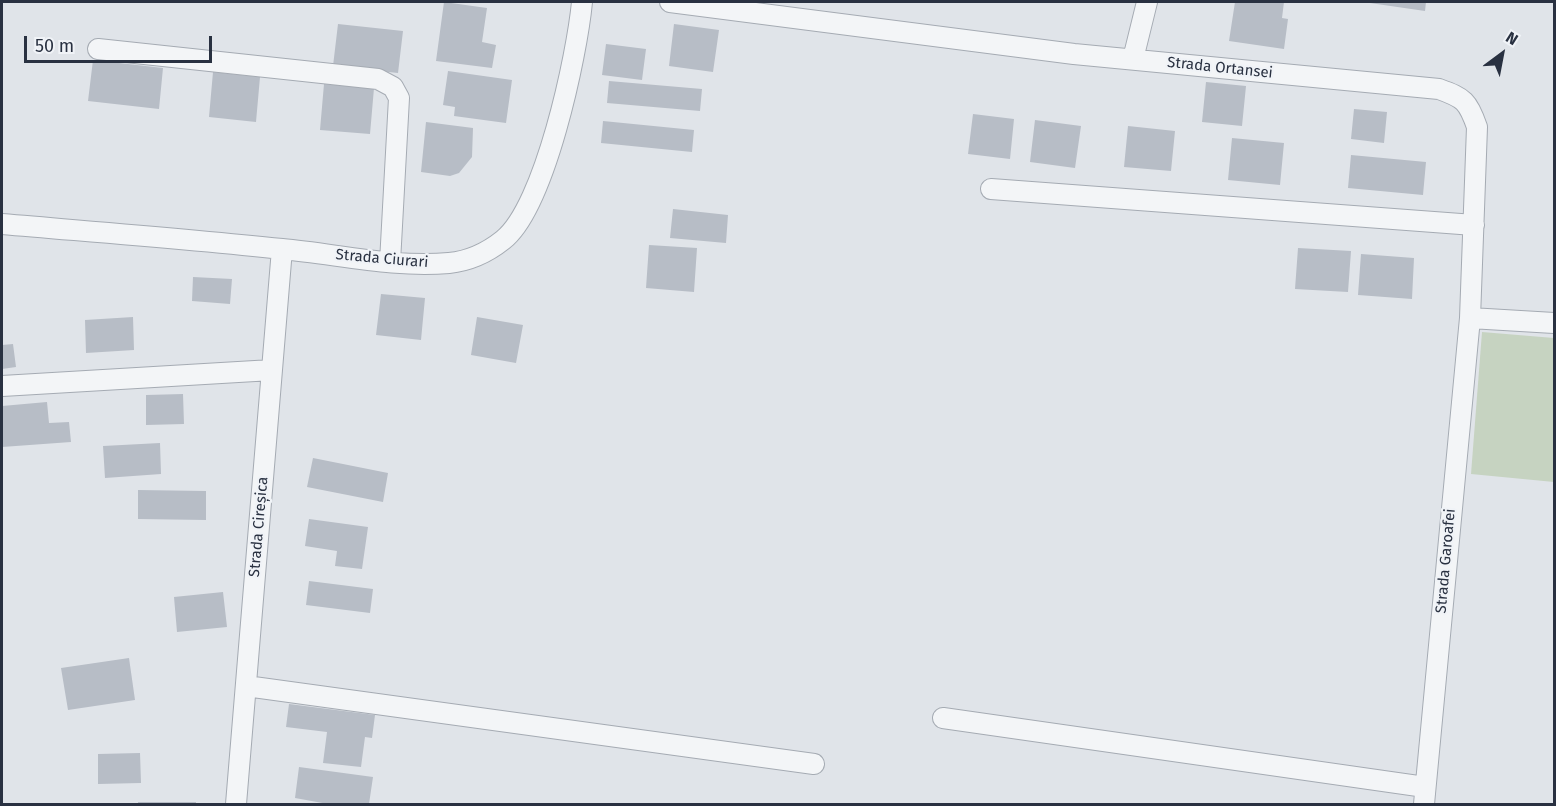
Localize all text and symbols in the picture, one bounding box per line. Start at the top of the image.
scale bar [27,24,214,62]
north arrow [1472,24,1532,84]
text: N [1502,27,1521,49]
text: 50 m [35,35,74,57]
street label: Strada Ortansei [1166,54,1274,82]
street label: Strada Ciurari [335,246,429,272]
street label: Strada Cireșica [246,476,272,578]
street label: Strada Garoafei [1432,508,1460,614]

